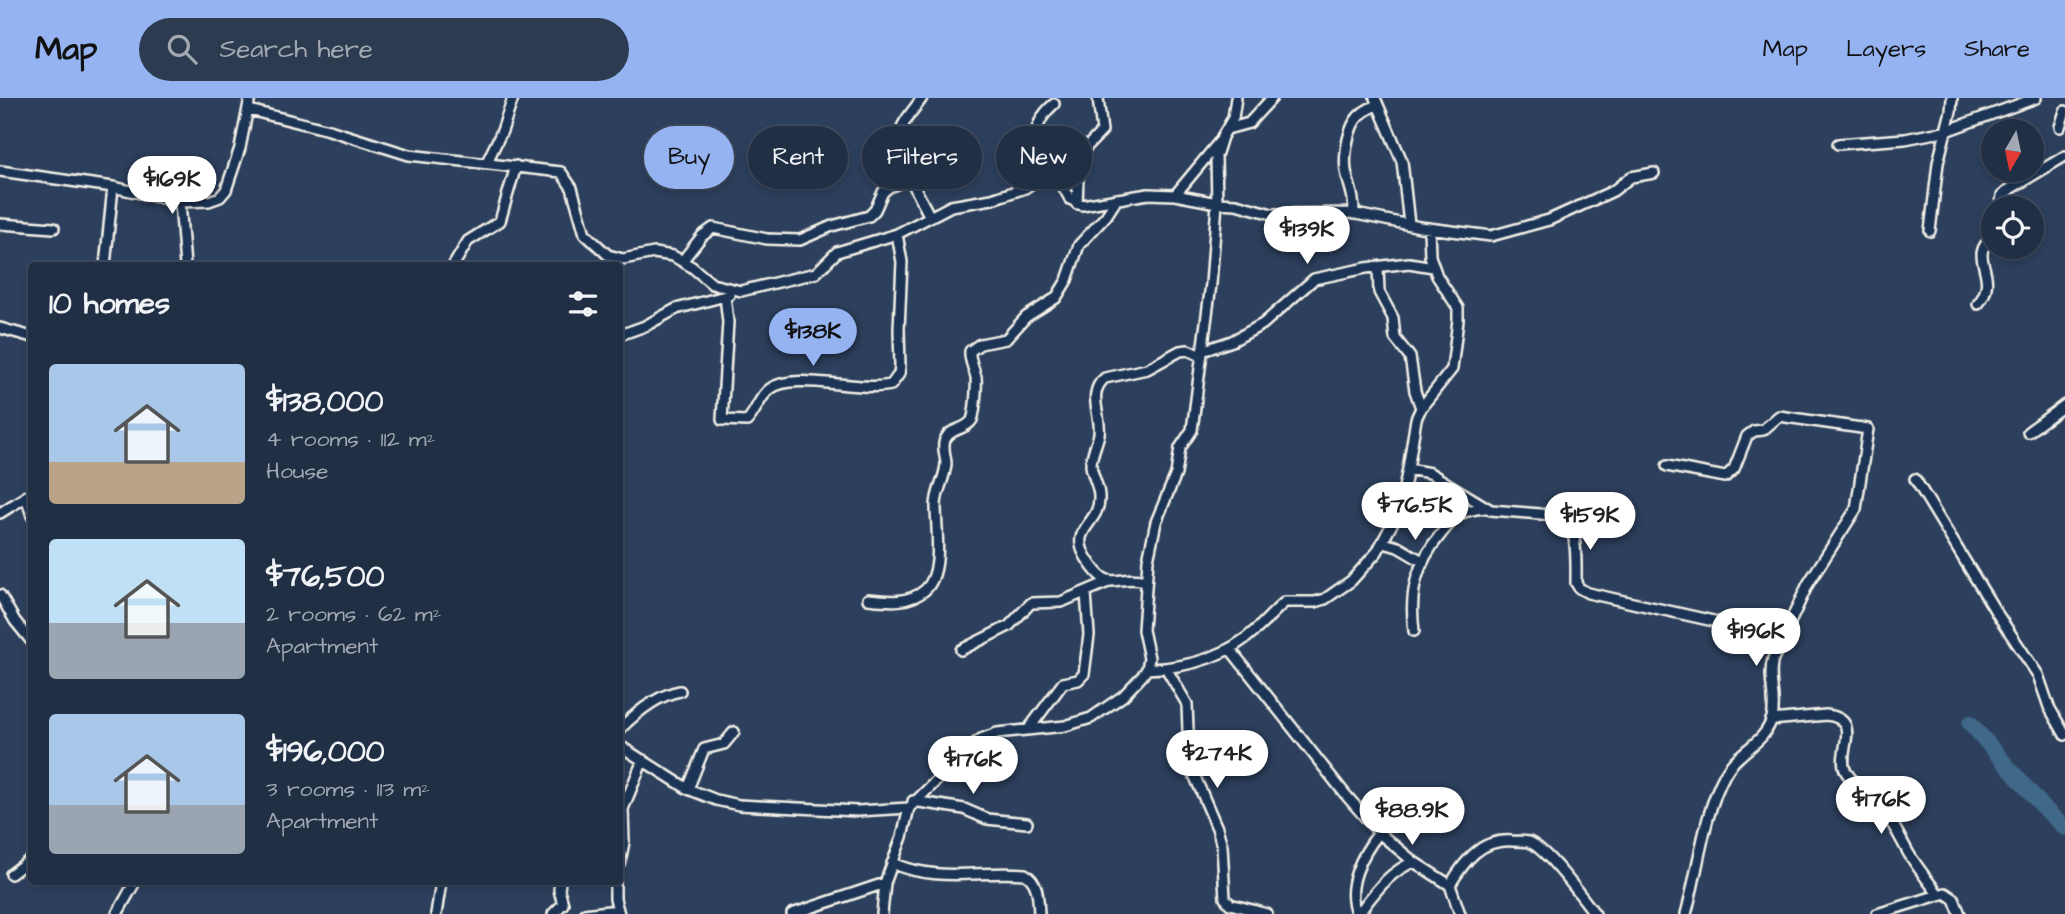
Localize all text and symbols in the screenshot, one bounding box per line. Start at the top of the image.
search box [139,18,629,81]
text: Map [35,26,97,72]
icon: search [163,30,201,68]
text: Search here [219,31,373,67]
text: Map [1763,32,1808,66]
text: Layers [1846,32,1926,66]
text: Share [1964,32,2030,66]
north arrow [1981,119,2044,182]
map controls [1981,119,2044,259]
chip: Buy [644,126,734,189]
chip: Rent [748,126,848,189]
chip: Filters [862,126,982,189]
chip: New [996,126,1092,189]
pin: $169K [123,156,221,216]
text: $169K [143,163,201,195]
button: locate [1981,196,2044,259]
pin: $139K [1258,206,1356,266]
text: $139K [1280,213,1334,245]
text: 10 homes [49,283,170,325]
icon: filters [564,285,602,323]
pin: $138K [764,308,862,368]
text: $138K [785,315,841,347]
text: $138,000 [266,381,383,423]
icon: home [105,392,189,476]
text: 4 rooms · 112 m² [266,423,435,455]
text: House [266,455,329,487]
pin: $76.5K [1358,482,1472,542]
text: $76.5K [1378,489,1452,521]
pin: $159K [1541,492,1639,552]
text: $159K [1560,499,1620,531]
text: $76,500 [266,556,384,598]
icon: home [105,567,189,651]
text: 2 rooms · 62 m² [266,598,441,630]
pin: $196K [1707,608,1805,668]
text: $196K [1727,615,1785,647]
text: Apartment [266,630,378,662]
pin: $274K [1168,730,1266,790]
text: $196,000 [266,731,385,773]
pin: $176K [924,736,1022,796]
text: $274K [1182,737,1252,769]
icon: home [105,742,189,826]
text: $176K [944,743,1002,775]
text: 3 rooms · 113 m² [266,773,430,805]
pin: $176K [1832,776,1930,836]
text: $176K [1852,783,1910,815]
pin: $88.9K [1355,788,1469,847]
text: $88.9K [1376,794,1448,826]
text: Apartment [266,805,378,837]

